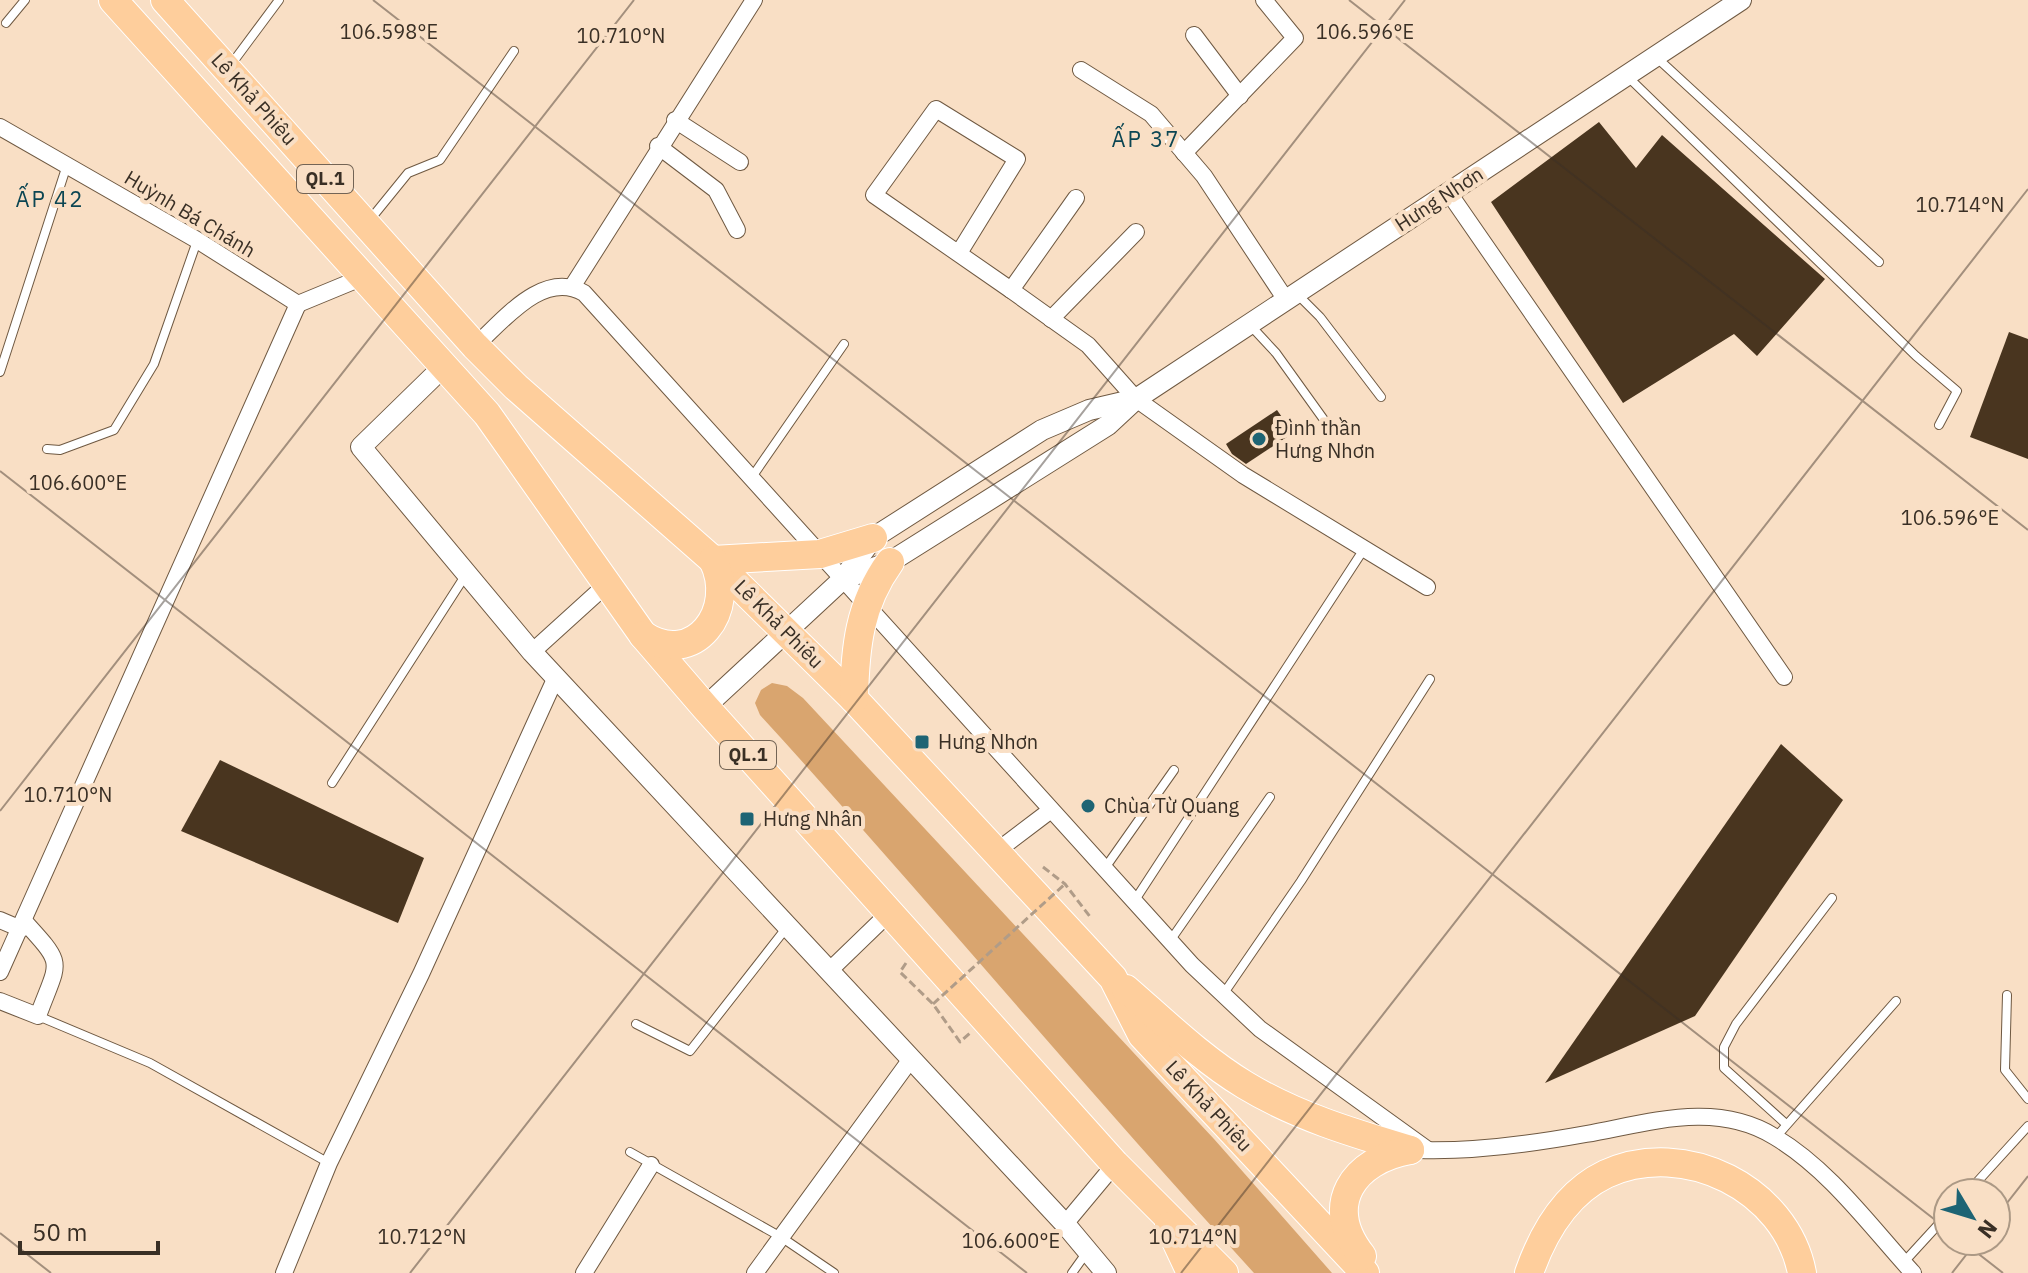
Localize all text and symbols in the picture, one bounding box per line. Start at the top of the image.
text: 106.598°E [340,18,438,45]
text: 106.596°E [1316,18,1414,45]
text: 10.710°N [577,22,665,49]
street label: Lê Khả Phiêu [206,47,303,151]
district label: ẤP 37 [1111,122,1181,153]
street label: Hưng Nhơn [1389,160,1488,237]
street label: Huỳnh Bá Chánh [120,164,261,263]
road number: QL.1 [297,165,353,193]
district label: ẤP 42 [15,182,85,213]
text: 10.714°N [1916,191,2004,218]
place label: Đình thần Hưng Nhơn [1275,414,1375,464]
marker: Đình thần Hưng Nhơn [1250,430,1268,448]
text: 106.600°E [29,469,127,496]
text: 106.596°E [1901,504,1999,531]
street label: Lê Khả Phiêu [729,573,830,674]
place label: Hưng Nhơn [938,728,1038,755]
marker: Hưng Nhơn [913,733,931,751]
road number: QL.1 [720,741,776,769]
text: 10.710°N [24,781,112,808]
place label: Chùa Từ Quang [1104,792,1240,819]
marker: Chùa Từ Quang [1079,797,1097,815]
place label: Hưng Nhân [763,805,863,832]
marker: Hưng Nhân [738,810,756,828]
street label: Lê Khả Phiêu [1160,1054,1259,1157]
north arrow [1932,1177,2012,1257]
scale bar [20,1205,158,1255]
text: N [1972,1214,2004,1245]
text: 50 m [32,1216,87,1248]
text: 10.712°N [378,1223,466,1250]
text: 10.714°N [1149,1223,1237,1250]
text: 106.600°E [962,1227,1060,1254]

